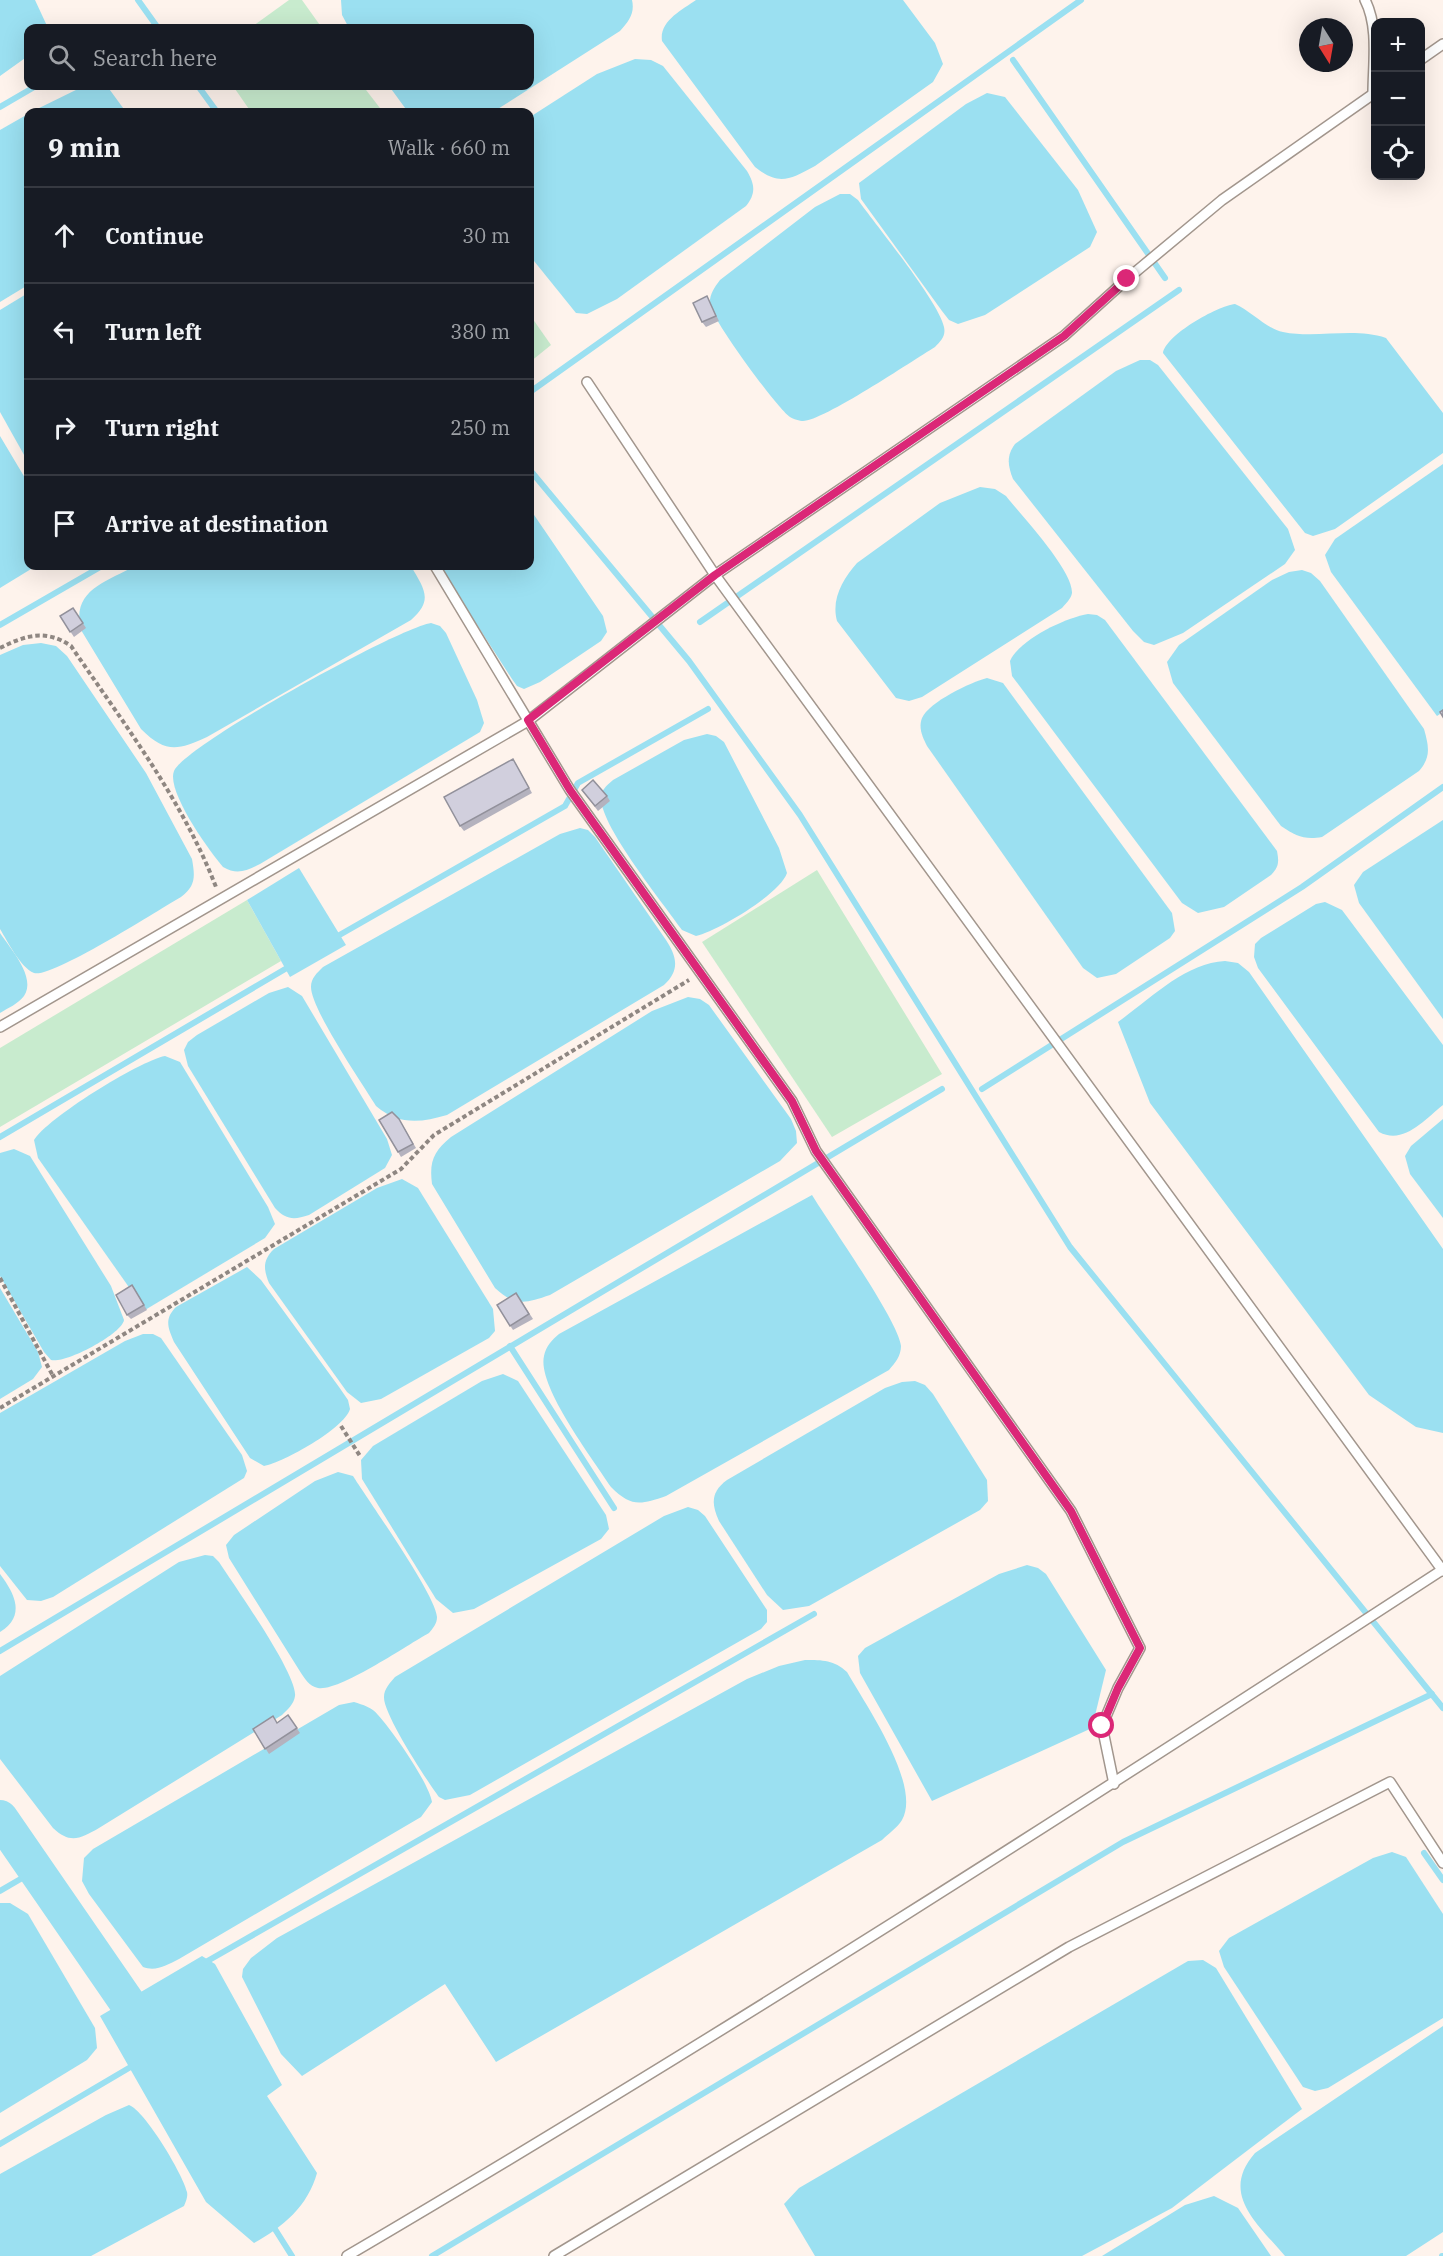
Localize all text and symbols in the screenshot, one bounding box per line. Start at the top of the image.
north arrow [1299,18,1353,72]
map controls [1371,18,1425,180]
button: + [1371,18,1425,72]
search box [24,24,534,90]
icon: search [45,41,78,74]
text: Search here [93,43,217,72]
button: − [1371,72,1425,126]
button: locate [1371,126,1425,180]
text: 9 min [48,130,121,164]
text: Walk · 660 m [388,134,510,161]
icon: ahead [48,219,81,252]
text: Continue [105,221,204,250]
text: 30 m [462,222,510,249]
route end [1113,265,1139,291]
icon: left [48,315,81,348]
text: Turn left [105,317,201,346]
text: 380 m [450,318,510,345]
icon: right [48,411,81,444]
text: Turn right [105,413,219,442]
text: 250 m [450,414,510,441]
icon: arrive [48,507,81,540]
text: Arrive at destination [105,509,328,538]
route start [1088,1712,1114,1738]

